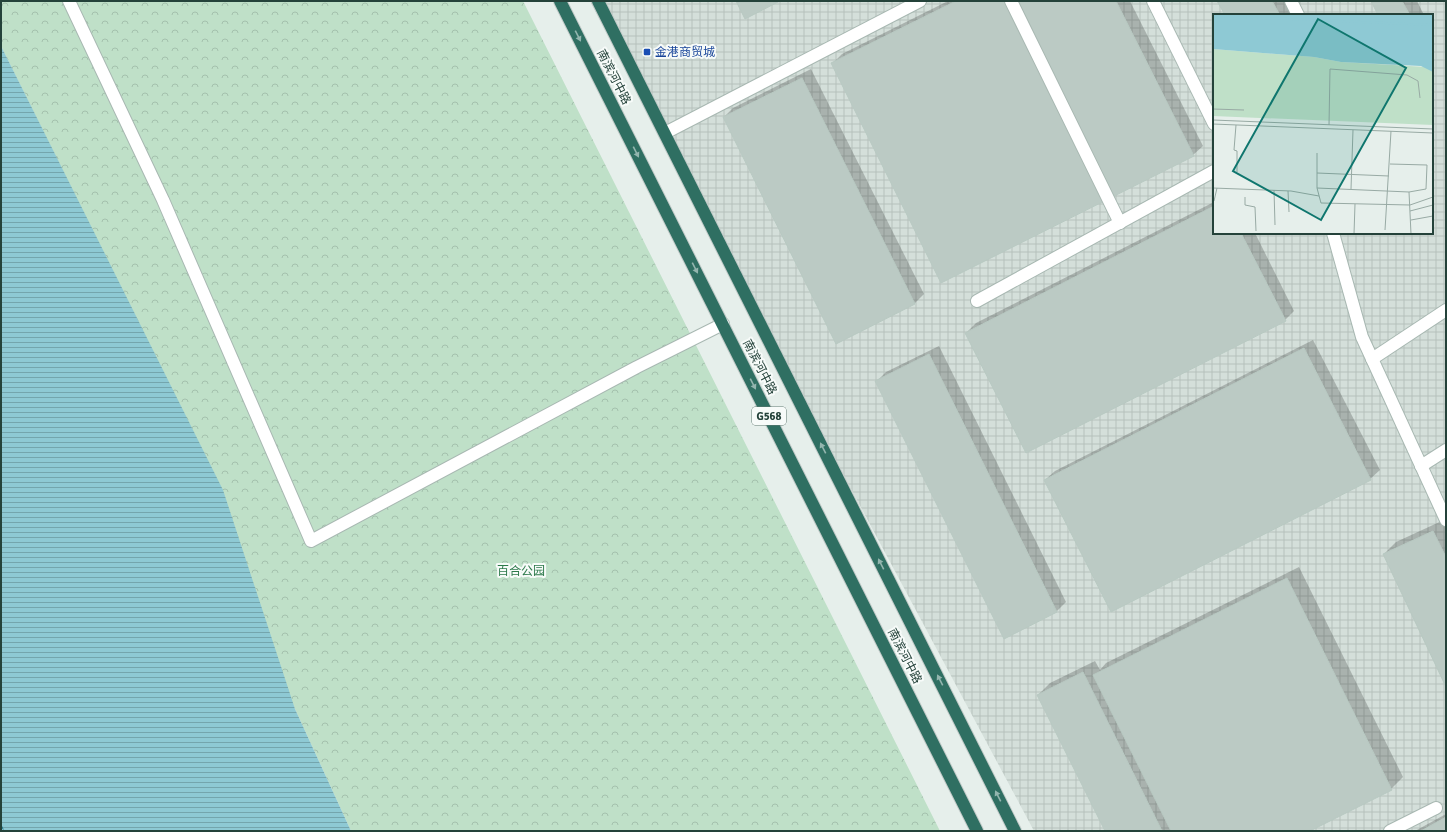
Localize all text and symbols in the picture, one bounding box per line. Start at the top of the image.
inset map [1213,14,1433,234]
one-way arrow [575,30,581,42]
place label: 金港商贸城 [655,45,715,60]
street label: 南滨河中路 [593,47,634,107]
marker: 金港商贸城 [642,47,652,57]
one-way arrow [633,146,639,158]
one-way arrow [692,262,698,274]
street label: 南滨河中路 [739,337,780,397]
one-way arrow [750,379,756,390]
road number: G568 [752,407,786,425]
one-way arrow [820,442,826,453]
one-way arrow [878,558,884,570]
park label: 百合公园 [497,564,545,579]
street label: 南滨河中路 [884,626,925,686]
one-way arrow [936,674,943,686]
one-way arrow [995,790,1001,802]

